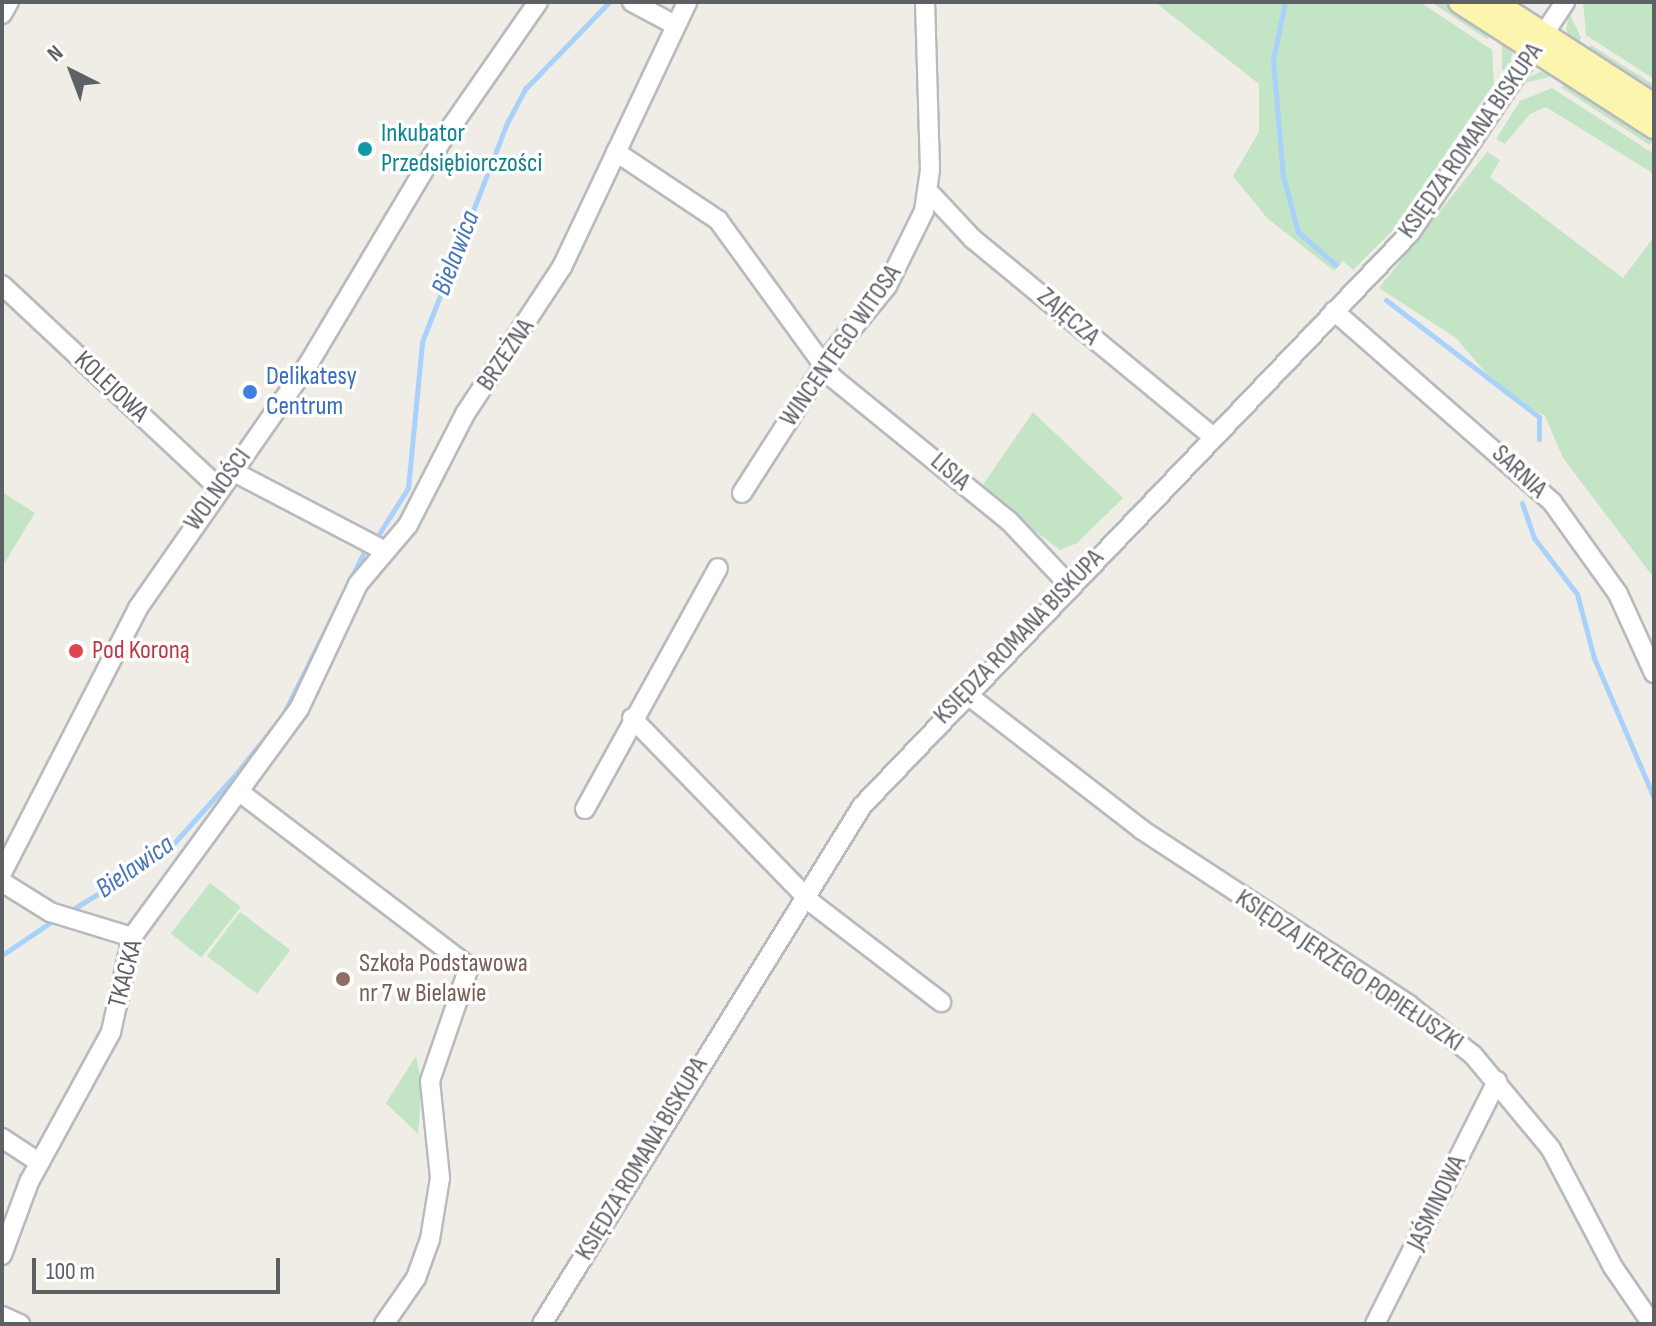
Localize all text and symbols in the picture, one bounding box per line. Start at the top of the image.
north arrow [32,32,112,112]
street label: KSIĘDZA ROMANA BISKUPA [1392,37,1550,245]
text: N [42,40,69,68]
place label: Inkubator Przedsiębiorczości [381,118,542,180]
marker: Inkubator Przedsiębiorczości [356,140,374,158]
water label: Bielawica [425,206,487,300]
street label: WINCENTEGO WITOSA [774,259,908,433]
street label: ZAJĘCZA [1030,281,1106,353]
street label: BRZEŻNA [471,313,541,397]
street label: KOLEJOWA [67,345,155,429]
place label: Delikatesy Centrum [266,361,357,422]
marker: Delikatesy Centrum [241,383,259,401]
street label: SARNIA [1485,439,1553,505]
street label: WOLNOŚCI [178,443,258,537]
street label: LISIA [924,446,976,498]
street label: KSIĘDZA ROMANA BISKUPA [928,543,1110,731]
place label: Pod Koroną [92,635,190,667]
marker: Pod Koroną [67,642,85,660]
water label: Bielawica [89,828,181,906]
street label: KSIĘDZA JERZEGO POPIEŁUSZKI [1229,883,1469,1059]
street label: TKACKA [102,937,150,1011]
place label: Szkoła Podstawowa nr 7 w Bielawie [359,948,528,1010]
marker: Szkoła Podstawowa nr 7 w Bielawie [334,970,352,988]
street label: KSIĘDZA ROMANA BISKUPA [569,1052,715,1266]
street label: JAŚMINOWA [1401,1150,1473,1256]
scale bar [36,1242,284,1292]
text: 100 m [46,1257,95,1286]

